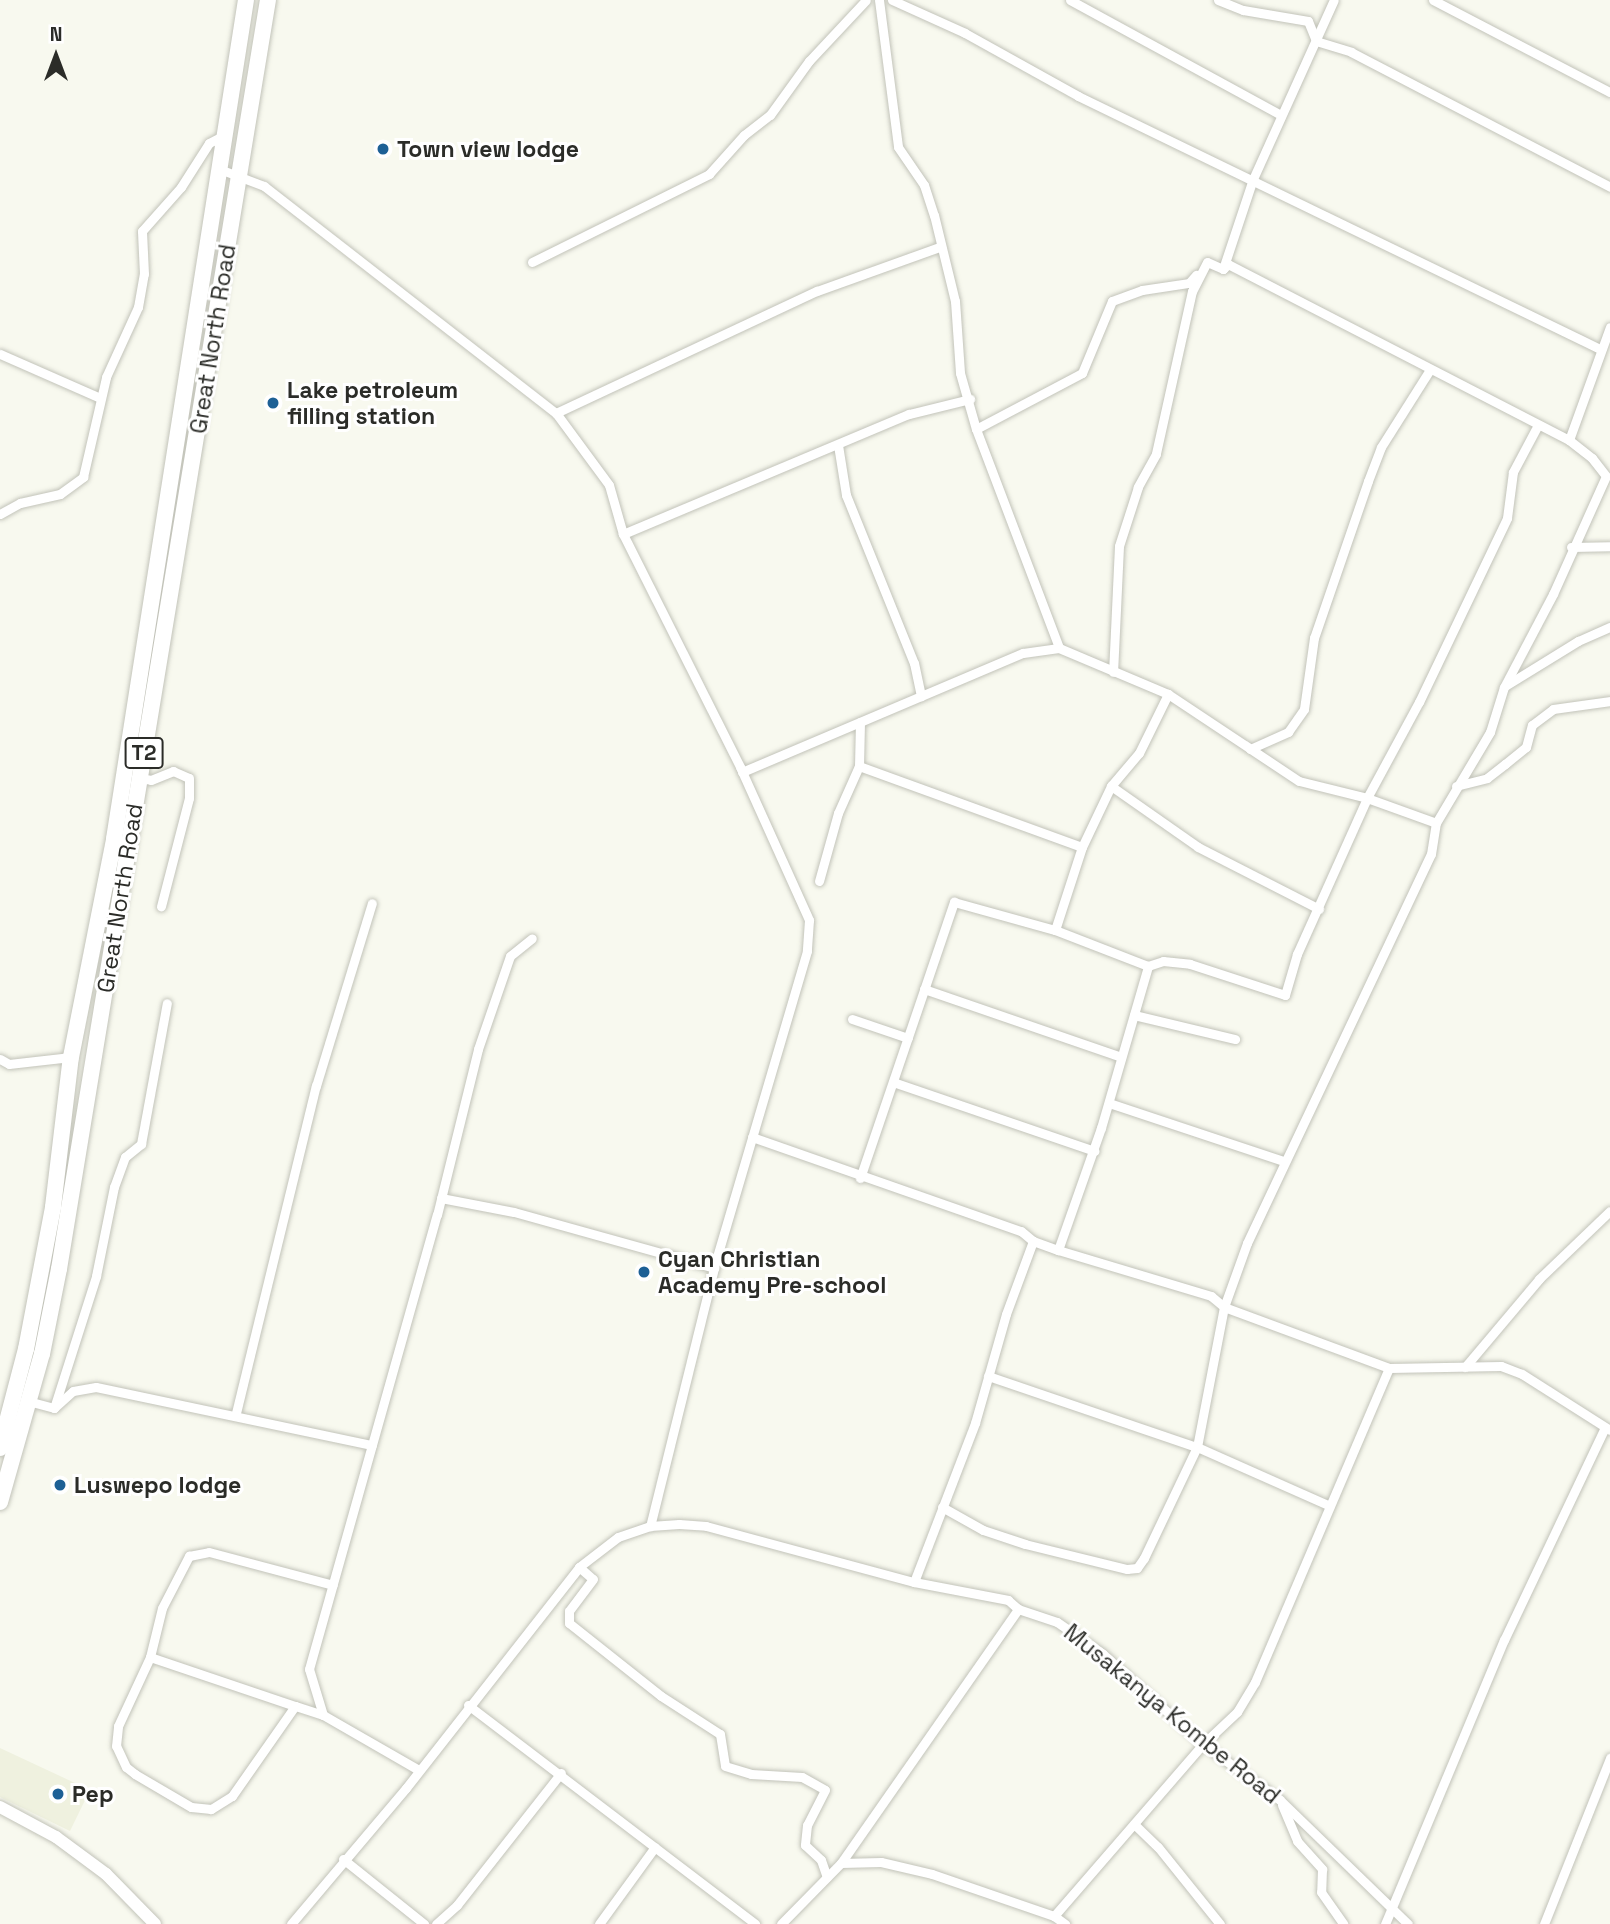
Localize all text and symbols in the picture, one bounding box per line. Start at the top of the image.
north arrow [21,21,91,91]
text: N [50,22,62,47]
place label: Town view lodge [397,135,579,163]
marker: Town view lodge [375,141,391,157]
street label: Great North Road [184,242,242,436]
place label: Lake petroleum filling station [287,376,458,430]
marker: Lake petroleum filling station [265,395,281,411]
road number: T2 [123,736,165,770]
street label: Great North Road [91,801,149,995]
place label: Cyan Christian Academy Pre-school [658,1245,886,1299]
marker: Cyan Christian Academy Pre-school [636,1264,652,1280]
place label: Luswepo lodge [74,1471,241,1499]
marker: Luswepo lodge [52,1477,68,1493]
street label: Musakanya Kombe Road [1058,1618,1286,1810]
place label: Pep [72,1780,114,1808]
marker: Pep [50,1786,66,1802]

